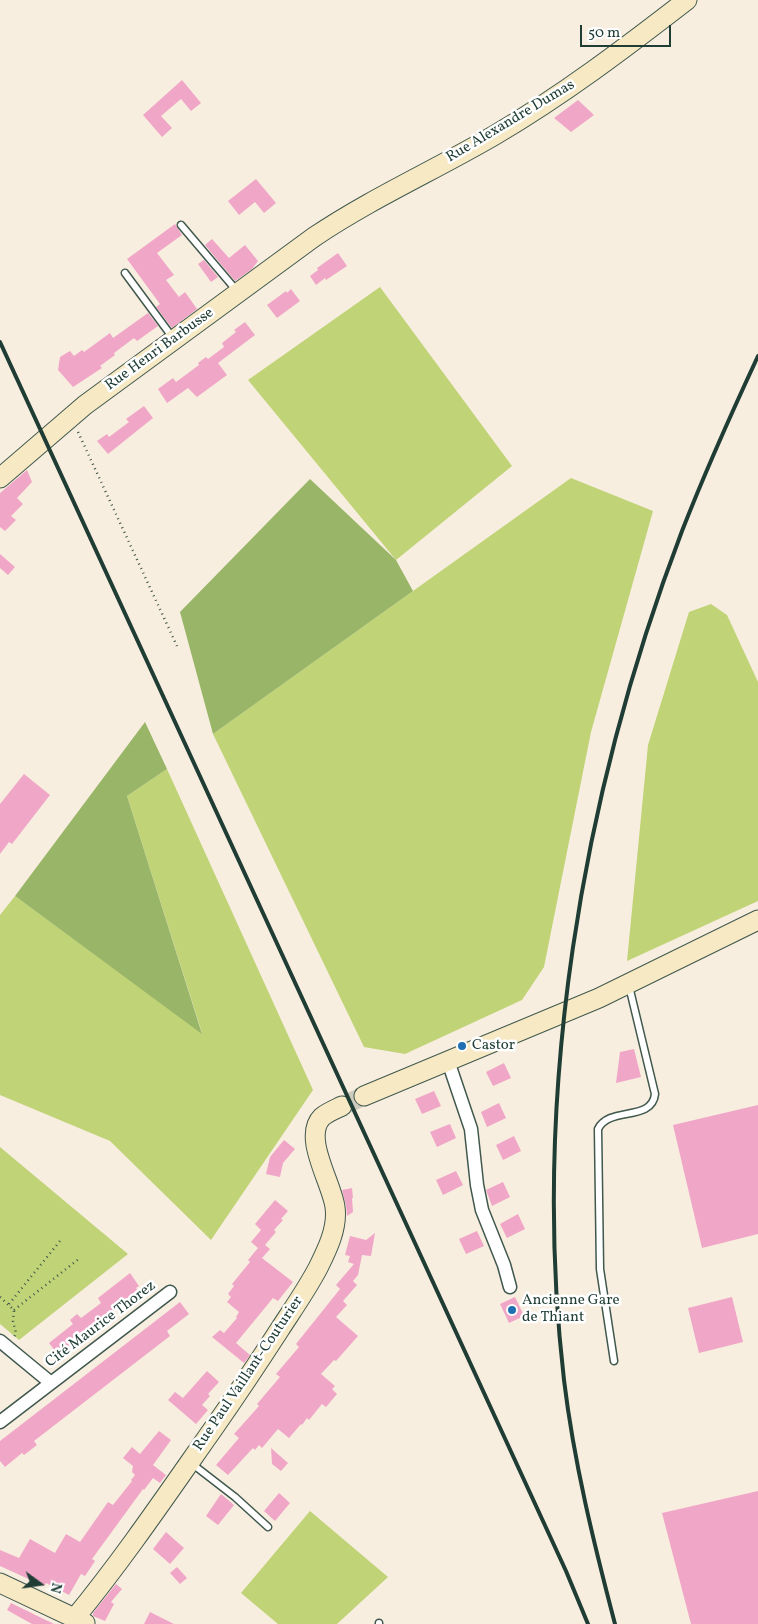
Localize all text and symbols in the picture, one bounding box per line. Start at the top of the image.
scale bar [583,15,674,47]
text: 50 m [588,23,620,44]
street label: Rue Alexandre Dumas [444,77,578,167]
street label: Rue Henri Barbusse [102,305,218,395]
place label: Castor [472,1037,515,1055]
marker: Castor [456,1040,468,1052]
street label: Cité Maurice Thorez [42,1278,160,1372]
place label: Ancienne Gare de Thiant [522,1292,620,1327]
street label: Rue Paul Vaillant-Couturier [190,1293,308,1455]
marker: Ancienne Gare de Thiant [506,1304,518,1316]
north arrow [15,1559,65,1609]
text: N [45,1581,65,1595]

